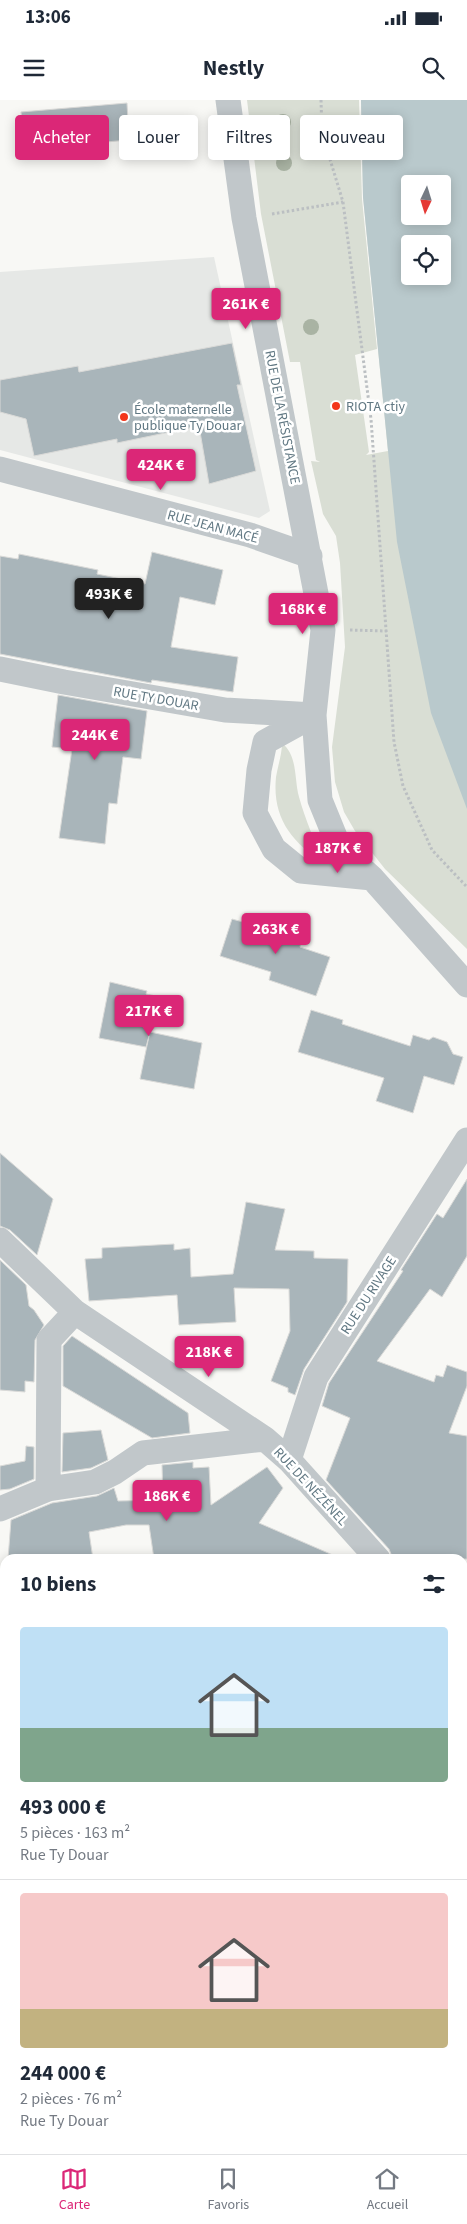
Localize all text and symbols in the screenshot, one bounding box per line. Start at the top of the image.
text: 13:06 [25,4,71,31]
text: Nestly [203,52,264,84]
icon: menu [20,54,48,82]
icon: search [419,54,447,82]
chip: Acheter [15,115,109,160]
chip: Louer [119,115,198,160]
chip: Filtres [208,115,290,160]
chip: Nouveau [300,115,403,160]
north arrow [401,175,451,225]
map controls [401,175,451,285]
button: locate [401,235,451,285]
pin: 261K € [205,288,287,330]
text: 261K € [223,293,269,315]
street label: RUE DE LA RÉSISTANCE [259,349,305,486]
place label: RIOTA ctiy [346,397,405,417]
place label: École maternelle publique Ty Douar [134,400,242,436]
marker: RIOTA ctiy [330,400,342,412]
marker: École maternelle publique Ty Douar [118,411,130,423]
pin: 424K € [120,448,202,491]
text: 424K € [138,454,184,476]
street label: RUE JEAN MACÉ [165,505,261,549]
pin: 493K € [68,578,150,620]
text: 493K € [86,583,132,605]
pin: 168K € [262,592,344,635]
text: 168K € [280,598,326,620]
street label: RUE TY DOUAR [112,682,200,716]
pin: 244K € [54,718,136,761]
text: 244K € [72,724,118,746]
pin: 187K € [297,832,379,874]
text: 187K € [315,837,361,859]
pin: 263K € [235,912,317,955]
text: 263K € [253,918,299,940]
pin: 217K € [108,994,190,1037]
text: 217K € [126,1000,172,1022]
street label: RUE DU RIVAGE [336,1252,402,1339]
pin: 218K € [168,1336,250,1378]
text: 218K € [186,1341,232,1363]
street label: RUE DE NÉZÉNEL [269,1443,352,1530]
pin: 186K € [126,1480,208,1522]
text: 186K € [144,1485,190,1507]
text: 10 biens [20,1569,96,1599]
icon: filters [420,1570,448,1598]
icon: home [189,1660,279,1750]
text: 493 000 € [20,1792,106,1822]
text: 5 pièces · 163 m² [20,1822,130,1844]
text: Rue Ty Douar [20,1844,109,1866]
icon: home [189,1925,279,2015]
text: 244 000 € [20,2058,106,2088]
text: 2 pièces · 76 m² [20,2088,122,2110]
text: Rue Ty Douar [20,2110,109,2132]
tab: Carte [59,2165,90,2215]
tab: Favoris [207,2165,249,2215]
tab: Accueil [367,2165,408,2215]

